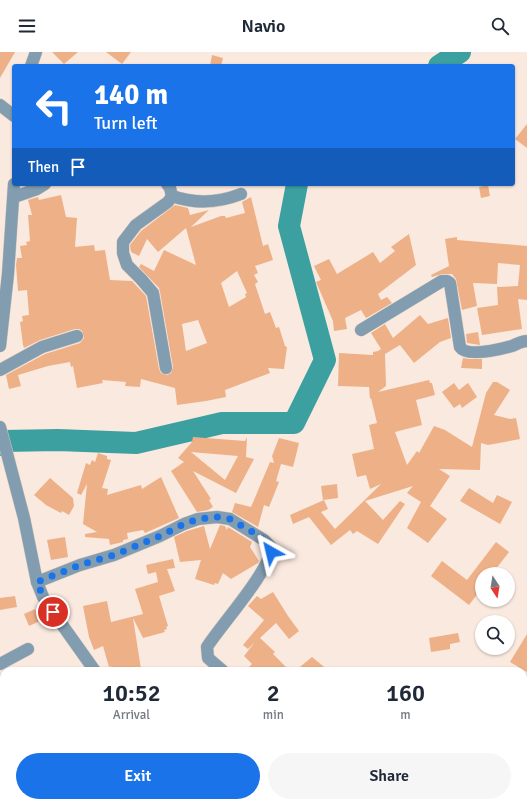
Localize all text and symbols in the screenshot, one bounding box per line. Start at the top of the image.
icon: menu [16,15,38,37]
text: Navio [242,15,285,37]
icon: search [489,15,511,37]
text: 140 m [94,78,168,112]
icon: left [28,80,80,132]
text: Turn left [94,112,157,134]
icon: arrive [67,156,89,178]
text: Then [28,158,59,176]
position arrow [250,531,292,573]
north arrow [475,567,515,607]
map controls [475,567,515,655]
pin [36,595,70,629]
icon: arrive [42,601,64,623]
button: search [475,615,515,655]
text: 10:52 [102,678,161,708]
text: 2 [267,678,280,708]
text: 160 [386,678,425,708]
text: Arrival [113,707,150,723]
text: min [263,707,284,723]
text: m [400,707,411,723]
button: Exit [16,753,260,799]
button: Share [268,753,511,799]

